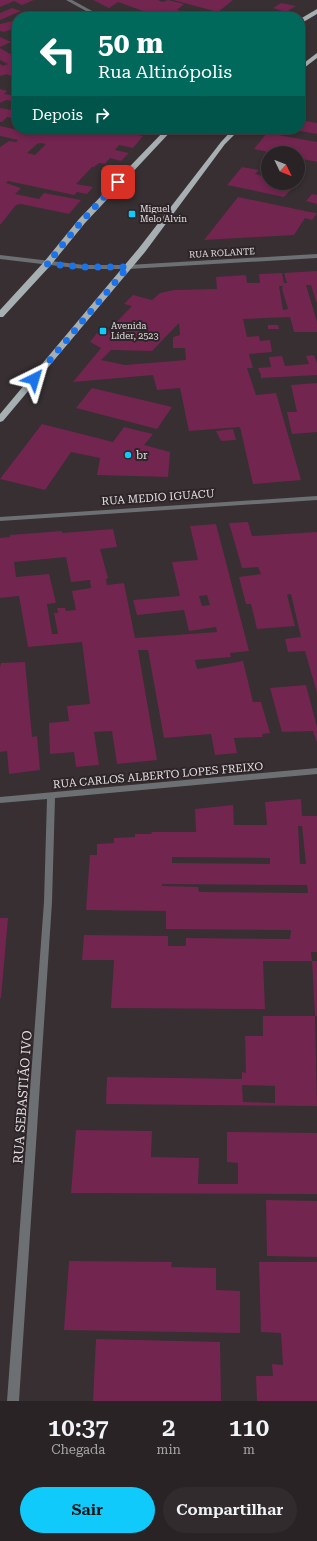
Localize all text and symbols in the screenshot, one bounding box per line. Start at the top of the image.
text: 50 m [98,27,163,60]
icon: left [32,28,84,80]
text: Rua Altinópolis [98,61,232,82]
icon: right [91,104,113,126]
text: Depois [32,106,83,124]
north arrow [261,146,305,190]
map controls [261,146,305,190]
pin [101,165,135,199]
icon: arrive [107,171,129,193]
place label: Miguel Melo Alvin [140,204,187,224]
marker: Miguel Melo Alvin [127,209,137,219]
street label: RUA ROLANTE [189,246,255,260]
place label: Avenida Líder, 2523 [111,321,158,341]
marker: Avenida Líder, 2523 [98,326,108,336]
position arrow [13,358,55,400]
place label: br [136,449,148,462]
marker: br [123,450,133,460]
street label: RUA MEDIO IGUACU [101,487,215,508]
street label: RUA CARLOS ALBERTO LOPES FREIXO [52,760,264,791]
street label: RUA SEBASTIÃO IVO [9,1030,35,1164]
text: 10:37 [48,1414,109,1442]
text: 2 [162,1414,175,1442]
text: 110 [229,1414,269,1442]
text: Chegada [51,1442,105,1457]
text: min [157,1442,181,1457]
text: m [243,1442,255,1457]
button: Sair [20,1487,155,1533]
button: Compartilhar [163,1487,297,1533]

